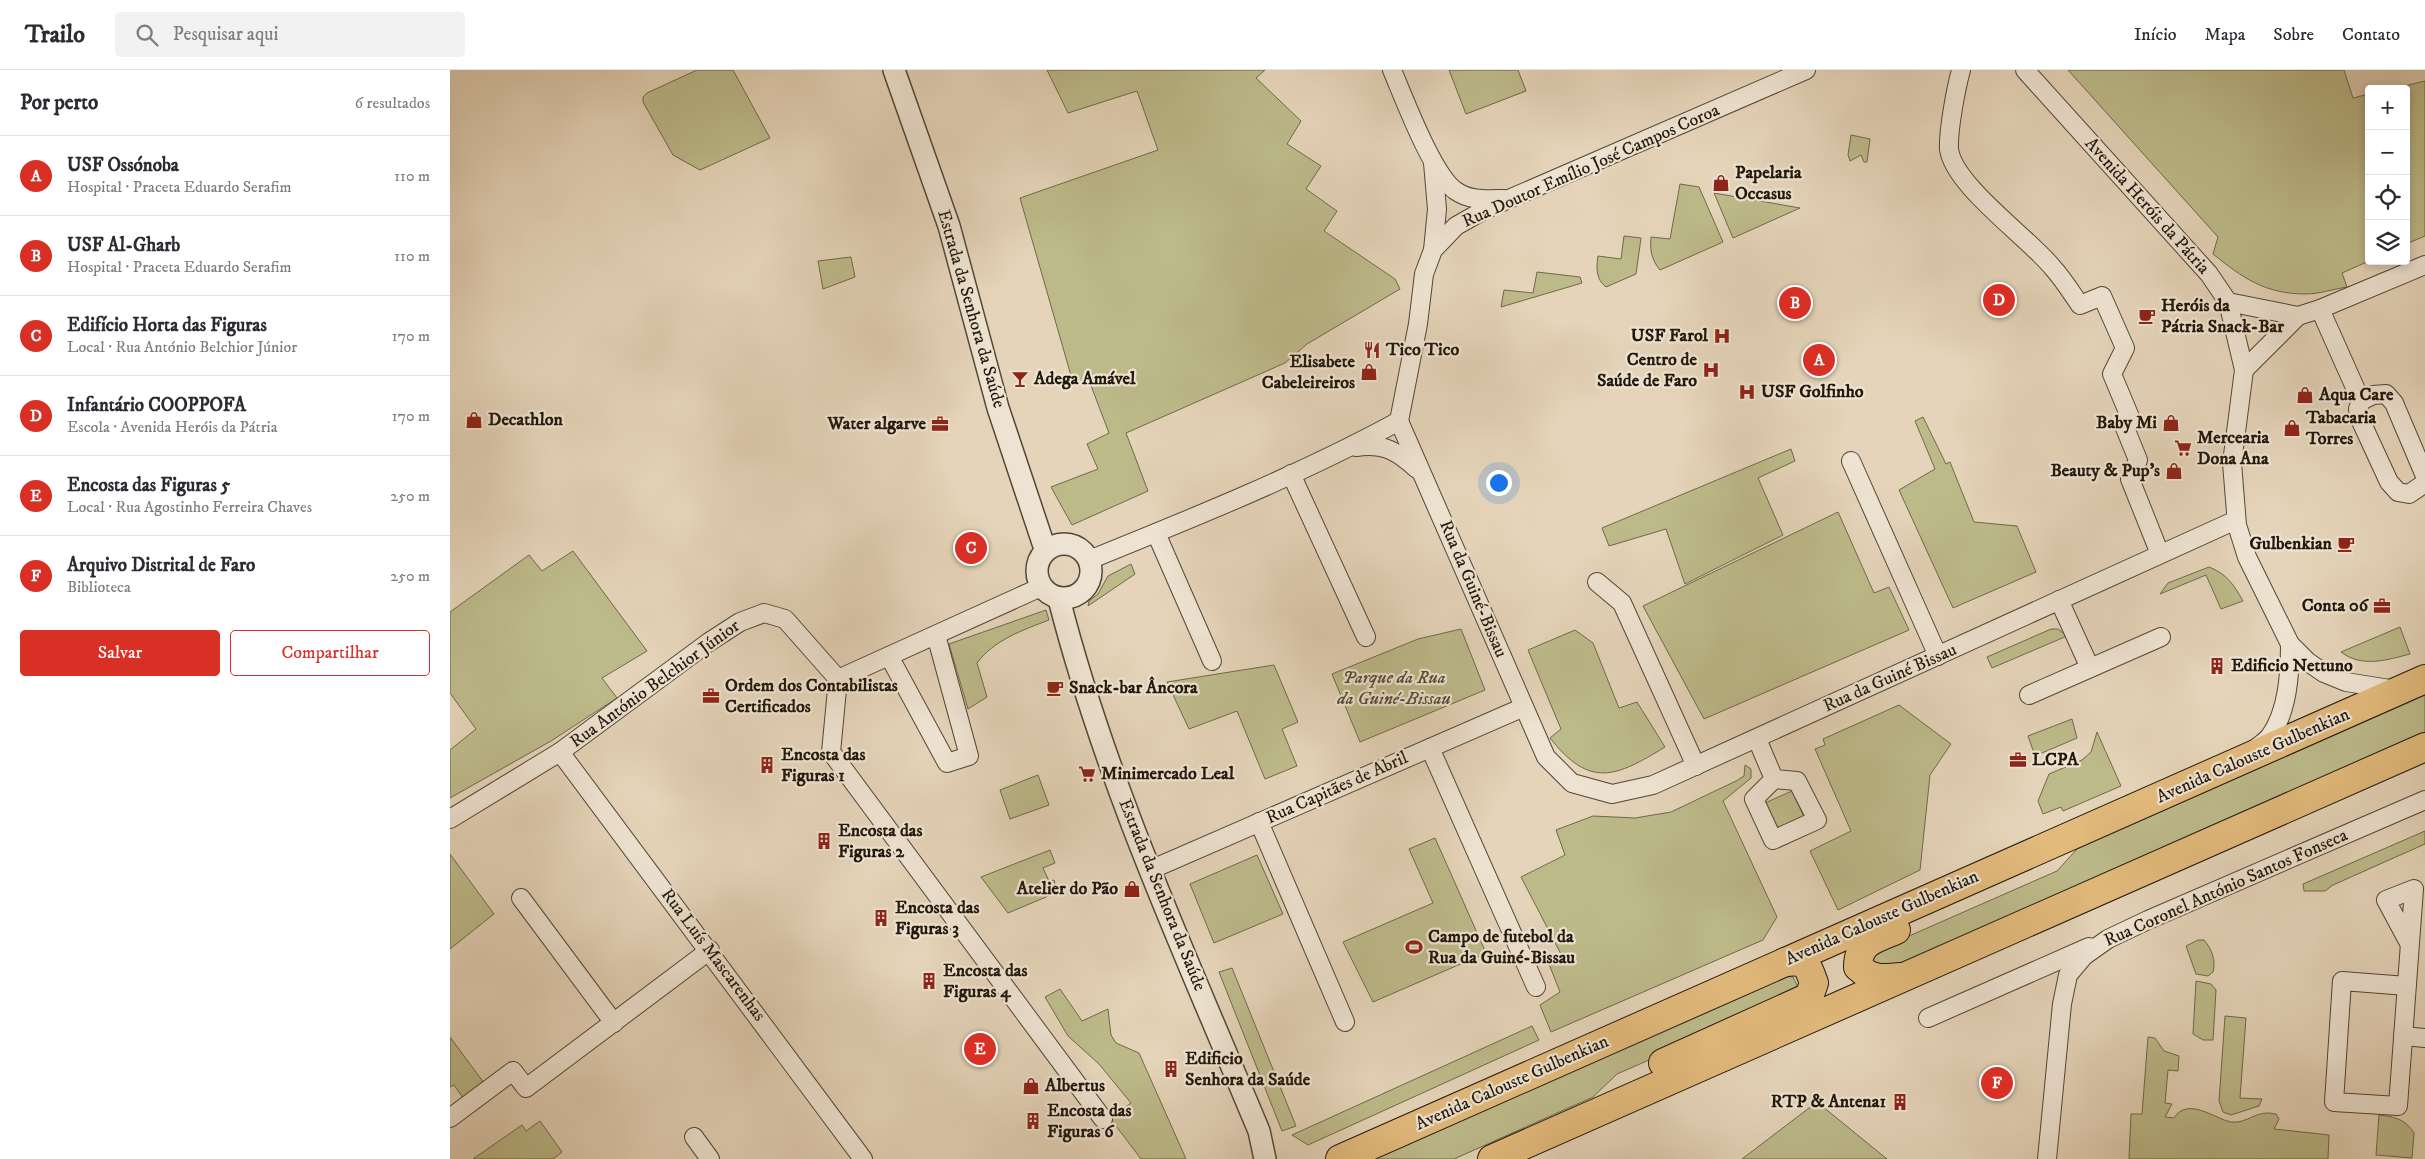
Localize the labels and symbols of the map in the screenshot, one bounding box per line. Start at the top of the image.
street label: Rua Doutor Emílio José Campos Coroa [1459,99,1723,233]
street label: Avenida Heróis da Pátria [2080,133,2214,279]
place label: Papelaria Occasus [1735,162,1802,205]
shop icon: Papelaria Occasus [1711,173,1731,193]
street label: Estrada da Senhora da Saúde [932,207,1010,411]
pin: D [1983,281,2015,319]
pin: B [1779,284,1811,322]
place label: Heróis da Pátria Snack-Bar [2161,295,2284,338]
cafe icon: Heróis da Pátria Snack-Bar [2137,306,2157,326]
place label: USF Farol [1631,325,1709,347]
hospital icon: USF Farol [1712,326,1732,346]
place label: Tico Tico [1385,339,1459,361]
restaurant icon: Tico Tico [1362,340,1382,360]
pin: A [1803,341,1835,379]
place label: Centro de Saúde de Faro [1597,349,1698,392]
place label: Elisabete Cabeleireiros [1262,351,1356,394]
hospital icon: Centro de Saúde de Faro [1701,360,1721,380]
shop icon: Elisabete Cabeleireiros [1359,362,1379,382]
place label: Adega Amável [1033,368,1136,390]
bar icon: Adega Amável [1010,369,1030,389]
place label: USF Golfinho [1761,381,1864,403]
hospital icon: USF Golfinho [1737,382,1757,402]
place label: Aqua Care [2318,384,2394,406]
shop icon: Aqua Care [2295,385,2315,405]
place label: Tabacaria Torres [2305,407,2376,450]
place label: Decathlon [488,409,564,431]
shop icon: Decathlon [464,410,484,430]
place label: Baby Mi [2096,412,2157,434]
place label: Water algarve [826,413,927,435]
shop icon: Baby Mi [2161,413,2181,433]
office icon: Water algarve [930,414,950,434]
shop icon: Tabacaria Torres [2282,418,2302,438]
place label: Mercearia Dona Ana [2197,427,2269,470]
supermarket icon: Mercearia Dona Ana [2173,438,2193,458]
place label: Beauty & Pup's [2050,460,2160,482]
shop icon: Beauty & Pup's [2164,461,2184,481]
your location [1486,470,1512,496]
street label: Rua da Guiné-Bissau [1434,517,1512,661]
pin: C [955,529,987,567]
place label: Gulbenkian [2249,533,2333,555]
cafe icon: Gulbenkian [2336,534,2356,554]
place label: Conta 06 [2302,595,2370,617]
office icon: Conta 06 [2372,596,2392,616]
street label: Rua António Belchior Júnior [566,615,744,753]
street label: Rua da Guiné Bissau [1820,639,1960,717]
place label: Edificio Nettuno [2231,655,2353,677]
building icon: Edificio Nettuno [2207,656,2227,676]
park label: Parque da Rua da Guiné-Bissau [1336,667,1451,710]
place label: Ordem dos Contabilistas Certificados [725,675,898,718]
place label: Snack-bar Âncora [1069,676,1198,699]
cafe icon: Snack-bar Âncora [1045,678,1065,698]
office icon: Ordem dos Contabilistas Certificados [701,686,721,706]
street label: Avenida Calouste Gulbenkian [2153,703,2353,809]
place label: Encosta das Figuras 1 [781,744,866,787]
street label: Rua Capitães de Abril [1263,747,1412,829]
place label: LCPA [2032,749,2079,771]
office icon: LCPA [2008,750,2028,770]
building icon: Encosta das Figuras 1 [757,755,777,775]
place label: Minimercado Leal [1101,763,1235,785]
supermarket icon: Minimercado Leal [1077,764,1097,784]
street label: Estrada da Senhora da Saúde [1113,796,1211,994]
place label: Encosta das Figuras 2 [838,820,923,863]
street label: Rua Coronel António Santos Fonseca [2101,824,2352,952]
building icon: Encosta das Figuras 2 [814,831,834,851]
street label: Avenida Calouste Gulbenkian [1782,865,1982,971]
place label: Atelier do Pão [1016,878,1118,900]
shop icon: Atelier do Pão [1122,879,1142,899]
street label: Rua Luís Mascarenhas [656,884,770,1026]
place label: Encosta das Figuras 3 [895,897,980,940]
building icon: Encosta das Figuras 3 [871,908,891,928]
place label: Campo de futebol da Rua da Guiné-Bissau [1428,926,1575,969]
sports icon: Campo de futebol da Rua da Guiné-Bissau [1404,937,1424,957]
place label: Encosta das Figuras 4 [943,960,1028,1003]
building icon: Encosta das Figuras 4 [919,971,939,991]
pin: E [964,1030,996,1068]
street label: Avenida Calouste Gulbenkian [1412,1030,1612,1136]
place label: Edificio Senhora da Saúde [1185,1048,1311,1091]
building icon: Edificio Senhora da Saúde [1161,1059,1181,1079]
pin: F [1981,1064,2013,1102]
place label: Albertus [1044,1075,1105,1097]
shop icon: Albertus [1021,1076,1041,1096]
place label: RTP & Antena1 [1771,1091,1886,1113]
building icon: RTP & Antena1 [1890,1092,1910,1112]
place label: Encosta das Figuras 6 [1047,1100,1132,1143]
building icon: Encosta das Figuras 6 [1023,1111,1043,1131]

